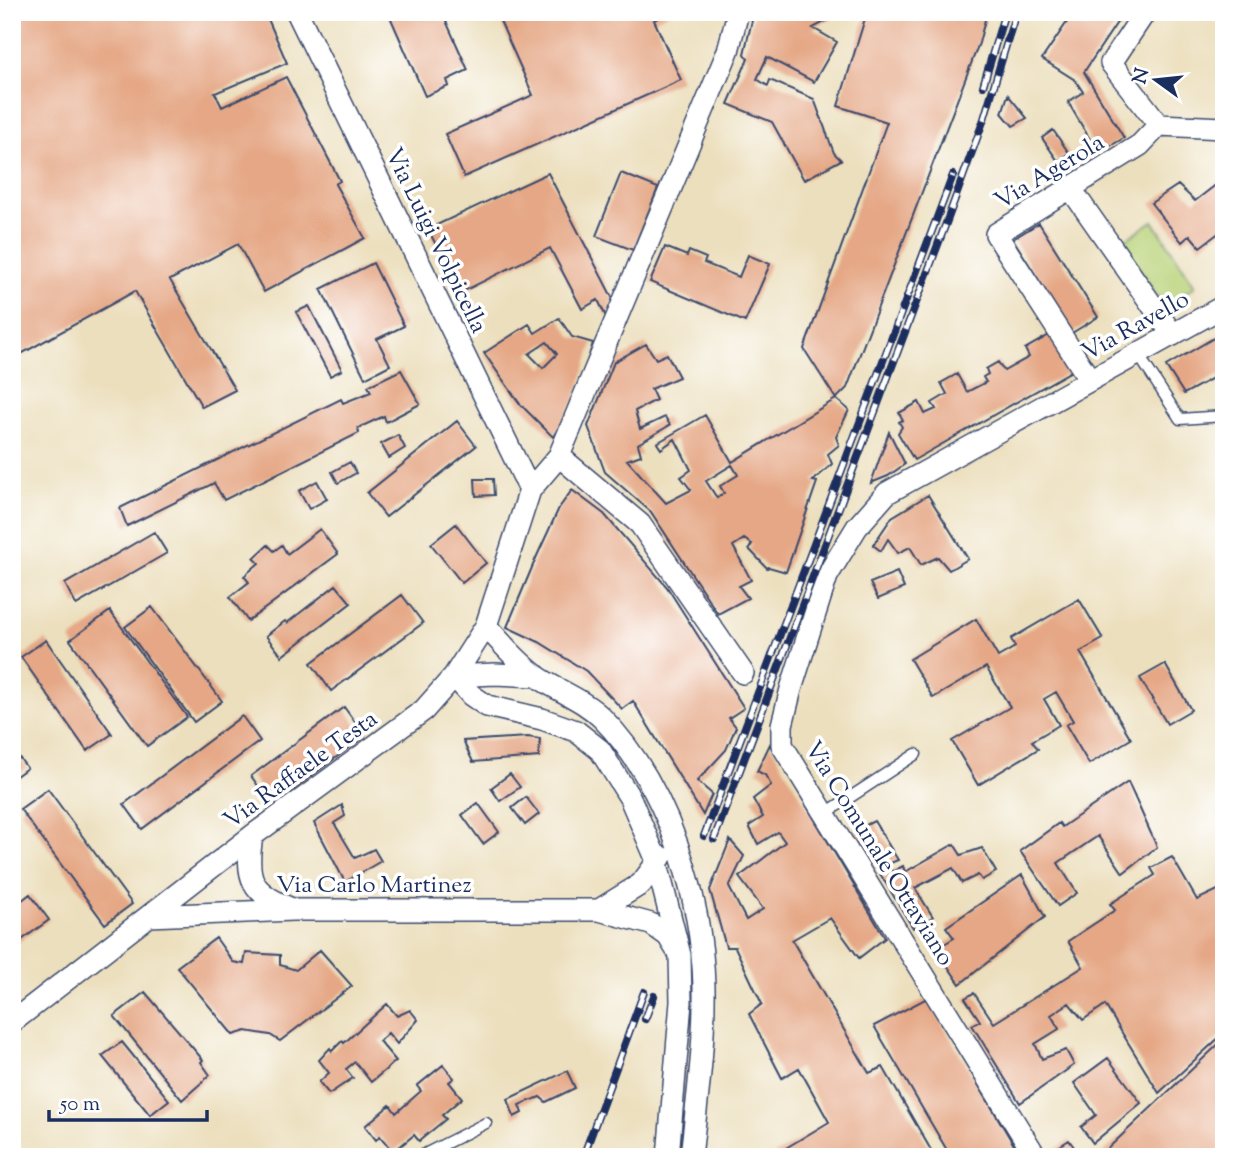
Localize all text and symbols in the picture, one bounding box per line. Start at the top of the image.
north arrow [1120,46,1190,116]
text: N [1127,65,1157,87]
street label: Via Agerola [989,127,1111,219]
street label: Via Luigi Volpicella [376,142,495,339]
street label: Via Ravello [1076,283,1196,370]
street label: Via Raffaele Testa [217,703,385,838]
street label: Via Comunale Ottaviano [795,735,961,973]
street label: Via Carlo Martinez [276,869,472,903]
scale bar [49,1078,206,1122]
text: 50 m [59,1090,100,1120]

